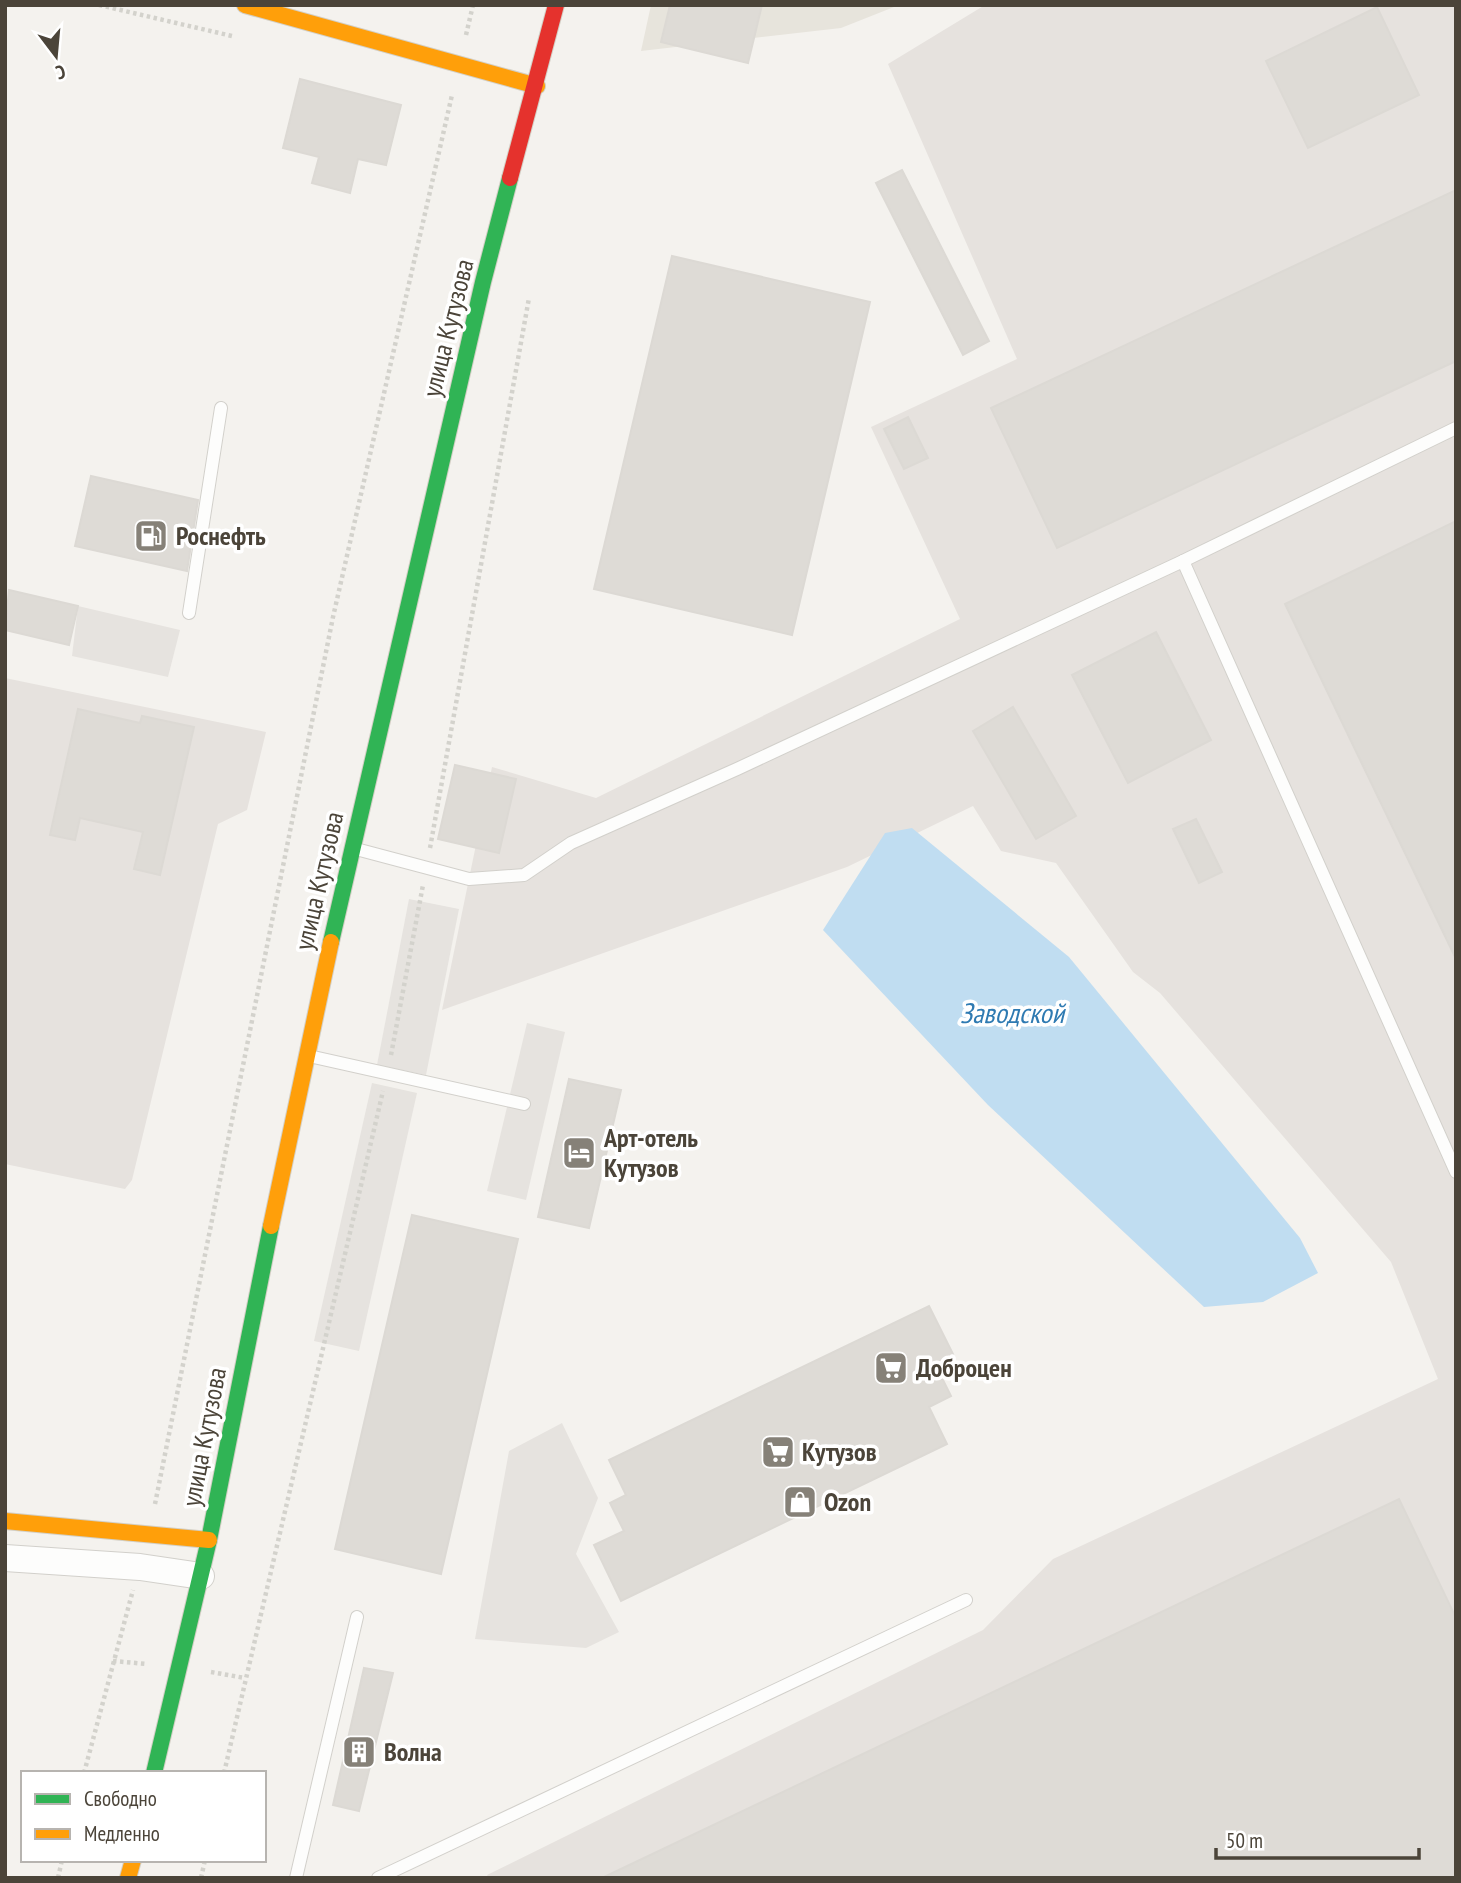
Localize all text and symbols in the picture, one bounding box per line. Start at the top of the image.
north arrow [21,21,91,91]
text: С [53,60,68,85]
street label: улица Кутузова [414,256,481,400]
fuel station icon: Роснефть [132,517,170,555]
place label: Роснефть [176,519,266,552]
street label: улица Кутузова [287,809,350,953]
water label: Заводской [960,994,1067,1031]
place label: Арт-отель Кутузов [603,1121,698,1184]
hotel icon: Арт-отель Кутузов [560,1134,598,1172]
supermarket icon: Доброцен [872,1349,910,1387]
place label: Доброцен [916,1351,1012,1384]
street label: улица Кутузова [174,1365,233,1509]
supermarket icon: Кутузов [759,1433,797,1471]
place label: Кутузов [802,1435,877,1468]
shop icon: Ozon [781,1483,819,1521]
place label: Ozon [824,1485,871,1518]
building icon: Волна [340,1733,378,1771]
place label: Волна [384,1735,442,1768]
legend [21,1771,266,1862]
text: Свободно [84,1785,157,1812]
scale bar [1216,1816,1419,1860]
text: Медленно [84,1820,160,1847]
text: 50 m [1226,1827,1263,1854]

